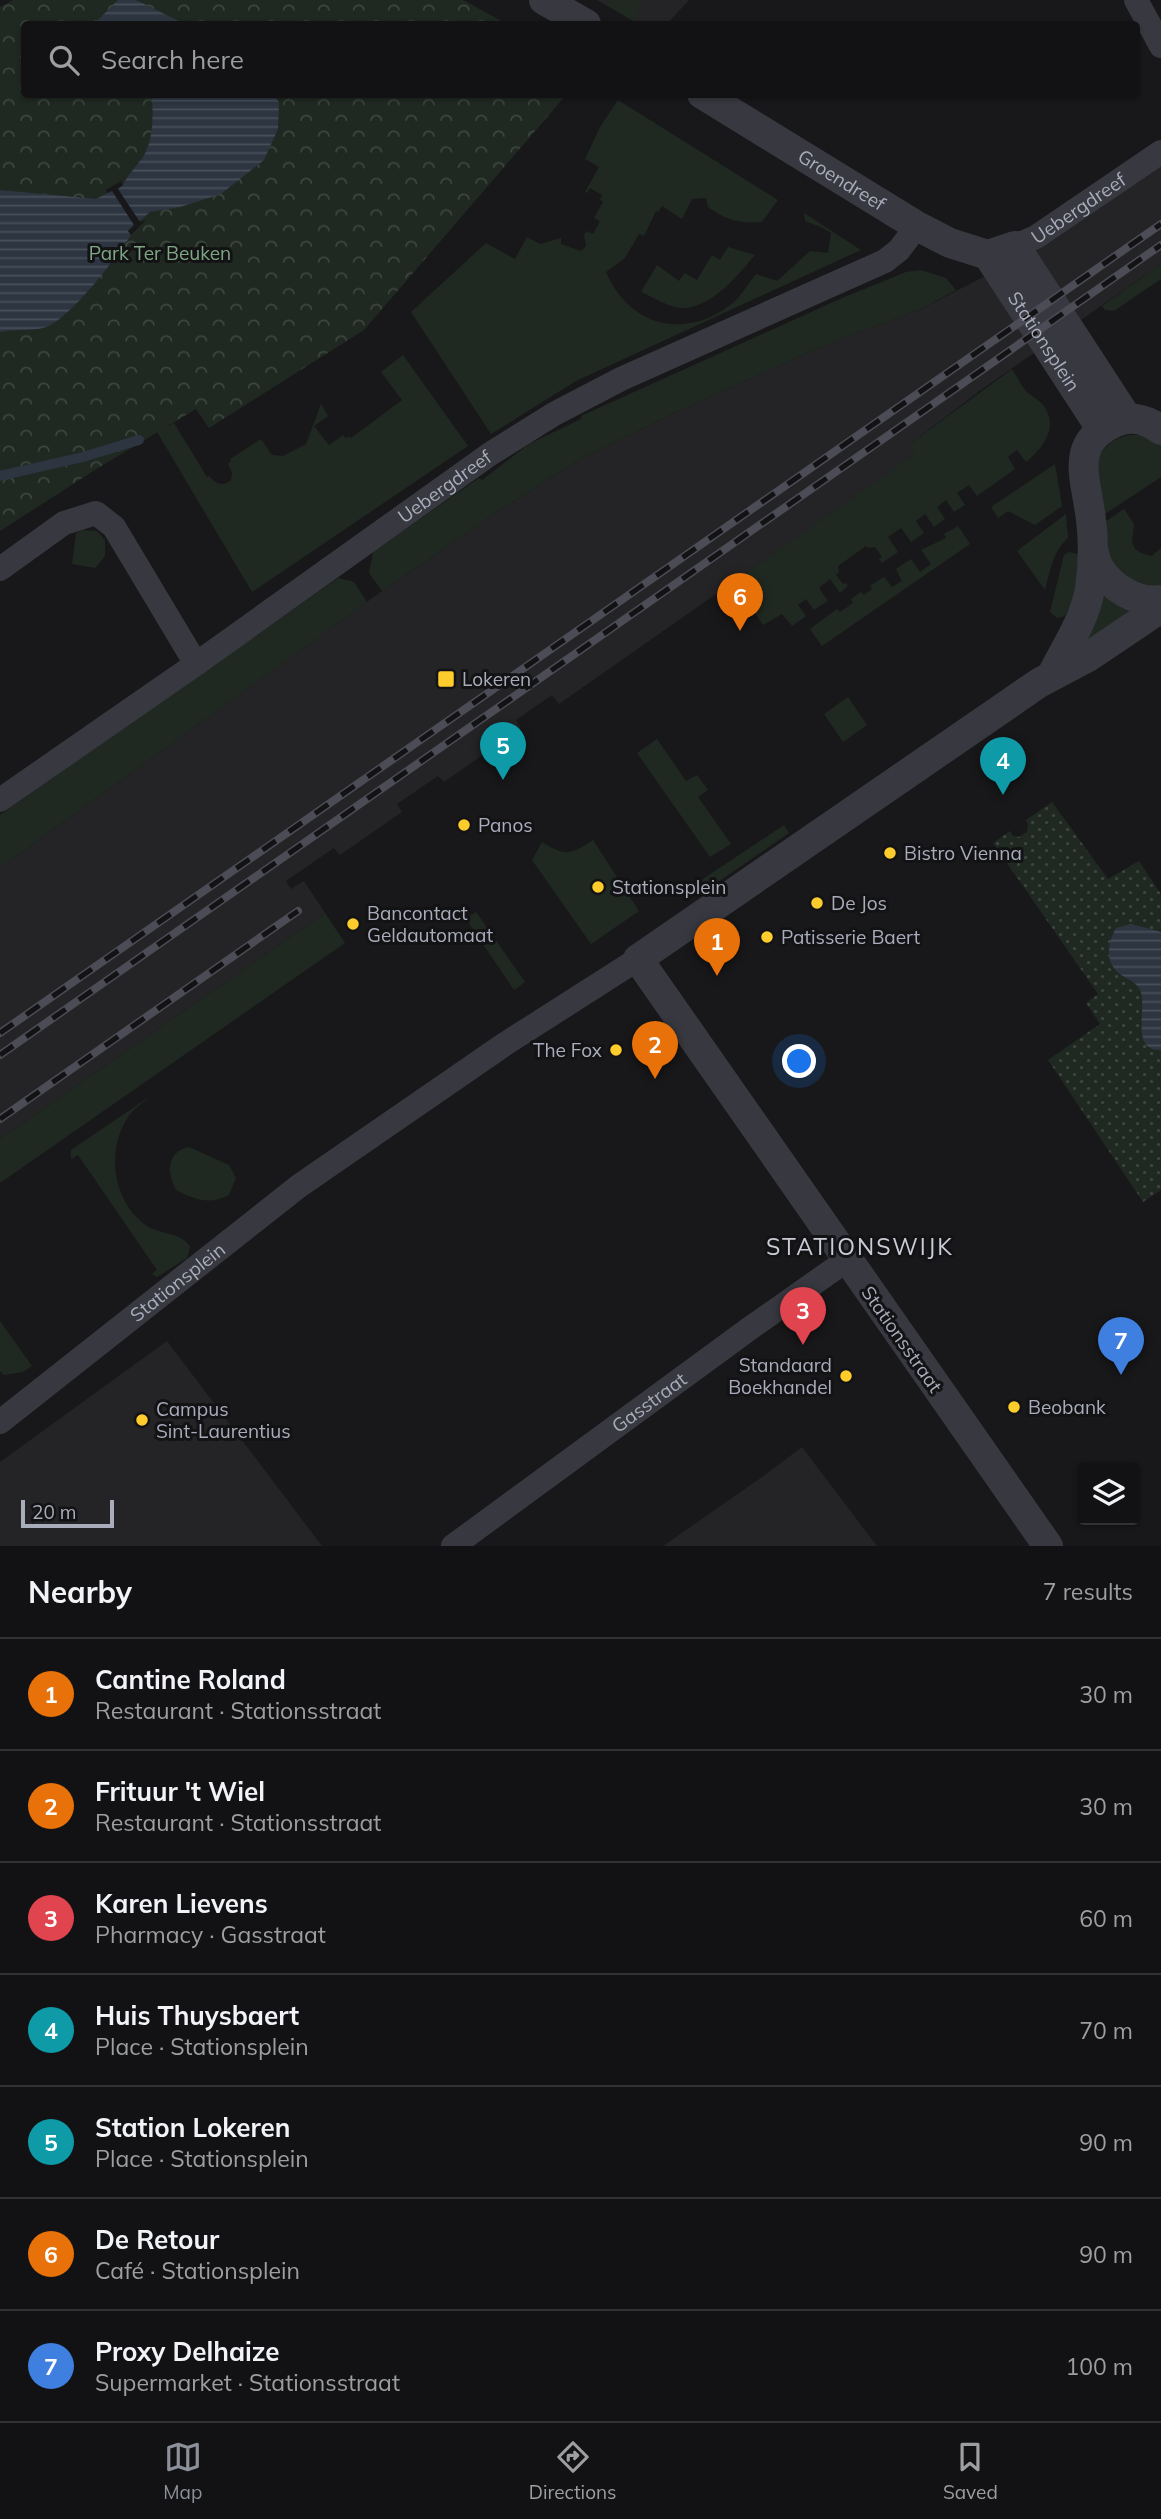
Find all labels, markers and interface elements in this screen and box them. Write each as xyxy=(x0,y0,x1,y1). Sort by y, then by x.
search box xyxy=(21,21,1140,98)
icon: search xyxy=(45,41,83,79)
text: Search here xyxy=(101,43,244,76)
street label: Groendreef xyxy=(794,144,890,216)
street label: Uebergdreef xyxy=(1026,167,1131,249)
park label: Park Ter Beuken xyxy=(89,241,231,265)
street label: Stationsplein xyxy=(1003,287,1086,396)
street label: Uebergdreef xyxy=(393,445,497,528)
pin: 6 xyxy=(717,573,763,631)
place label: Lokeren xyxy=(462,667,531,691)
marker: Lokeren xyxy=(436,669,456,689)
pin: 5 xyxy=(480,722,526,780)
pin: 4 xyxy=(980,737,1026,795)
place label: Panos xyxy=(478,813,533,837)
marker: Panos xyxy=(456,817,472,833)
place label: Bistro Vienna xyxy=(904,841,1022,865)
marker: Bistro Vienna xyxy=(882,845,898,861)
place label: Stationsplein xyxy=(612,875,726,899)
marker: Stationsplein xyxy=(590,879,606,895)
place label: De Jos xyxy=(831,891,887,915)
marker: De Jos xyxy=(809,895,825,911)
place label: Bancontact Geldautomaat xyxy=(367,901,493,947)
marker: Bancontact Geldautomaat xyxy=(345,916,361,932)
pin: 1 xyxy=(694,918,740,976)
place label: Patisserie Baert xyxy=(781,925,920,949)
marker: Patisserie Baert xyxy=(759,929,775,945)
pin: 2 xyxy=(632,1021,678,1079)
place label: The Fox xyxy=(533,1038,602,1062)
marker: The Fox xyxy=(608,1042,624,1058)
your location xyxy=(782,1044,816,1078)
district label: STATIONSWIJK xyxy=(766,1232,954,1261)
street label: Stationsplein xyxy=(125,1237,230,1327)
street label: Stationsstraat xyxy=(856,1281,948,1397)
pin: 3 xyxy=(780,1287,826,1345)
pin: 7 xyxy=(1098,1317,1144,1375)
place label: Standaard Boekhandel xyxy=(728,1353,832,1399)
street label: Gasstraat xyxy=(607,1367,691,1438)
marker: Standaard Boekhandel xyxy=(838,1368,854,1384)
place label: Beobank xyxy=(1028,1395,1106,1419)
place label: Campus Sint-Laurentius xyxy=(156,1397,291,1443)
marker: Beobank xyxy=(1006,1399,1022,1415)
marker: Campus Sint-Laurentius xyxy=(134,1412,150,1428)
map controls xyxy=(1077,1462,1140,1525)
button: layers xyxy=(1077,1462,1140,1525)
scale bar xyxy=(21,1497,114,1529)
text: 20 m xyxy=(32,1500,76,1524)
text: Nearby xyxy=(28,1573,132,1611)
text: 7 results xyxy=(1043,1577,1133,1606)
text: Cantine Roland xyxy=(95,1663,286,1696)
text: 1 xyxy=(44,1680,58,1709)
text: 30 m xyxy=(1079,1680,1133,1709)
text: Restaurant · Stationsstraat xyxy=(95,1696,381,1725)
text: Frituur 't Wiel xyxy=(95,1775,265,1808)
text: 2 xyxy=(44,1792,58,1821)
text: 30 m xyxy=(1079,1792,1133,1821)
text: Restaurant · Stationsstraat xyxy=(95,1808,381,1837)
text: Karen Lievens xyxy=(95,1887,268,1920)
text: 3 xyxy=(44,1904,58,1933)
text: 60 m xyxy=(1079,1904,1133,1933)
text: Pharmacy · Gasstraat xyxy=(95,1920,326,1949)
text: Huis Thuysbaert xyxy=(95,1999,299,2032)
text: 4 xyxy=(44,2016,58,2045)
text: 70 m xyxy=(1079,2016,1133,2045)
text: Place · Stationsplein xyxy=(95,2032,309,2061)
text: Station Lokeren xyxy=(95,2111,291,2144)
text: 5 xyxy=(44,2128,58,2157)
text: 90 m xyxy=(1079,2128,1133,2157)
text: Place · Stationsplein xyxy=(95,2144,309,2173)
text: De Retour xyxy=(95,2223,219,2256)
text: 6 xyxy=(44,2240,58,2269)
text: 90 m xyxy=(1079,2240,1133,2269)
text: Café · Stationsplein xyxy=(95,2256,300,2285)
text: Proxy Delhaize xyxy=(95,2335,279,2368)
text: 7 xyxy=(44,2352,58,2381)
text: 100 m xyxy=(1065,2352,1133,2381)
text: Supermarket · Stationsstraat xyxy=(95,2368,400,2397)
tab: Map xyxy=(163,2438,202,2504)
tab: Directions xyxy=(529,2438,617,2504)
tab: Saved xyxy=(943,2438,998,2504)

